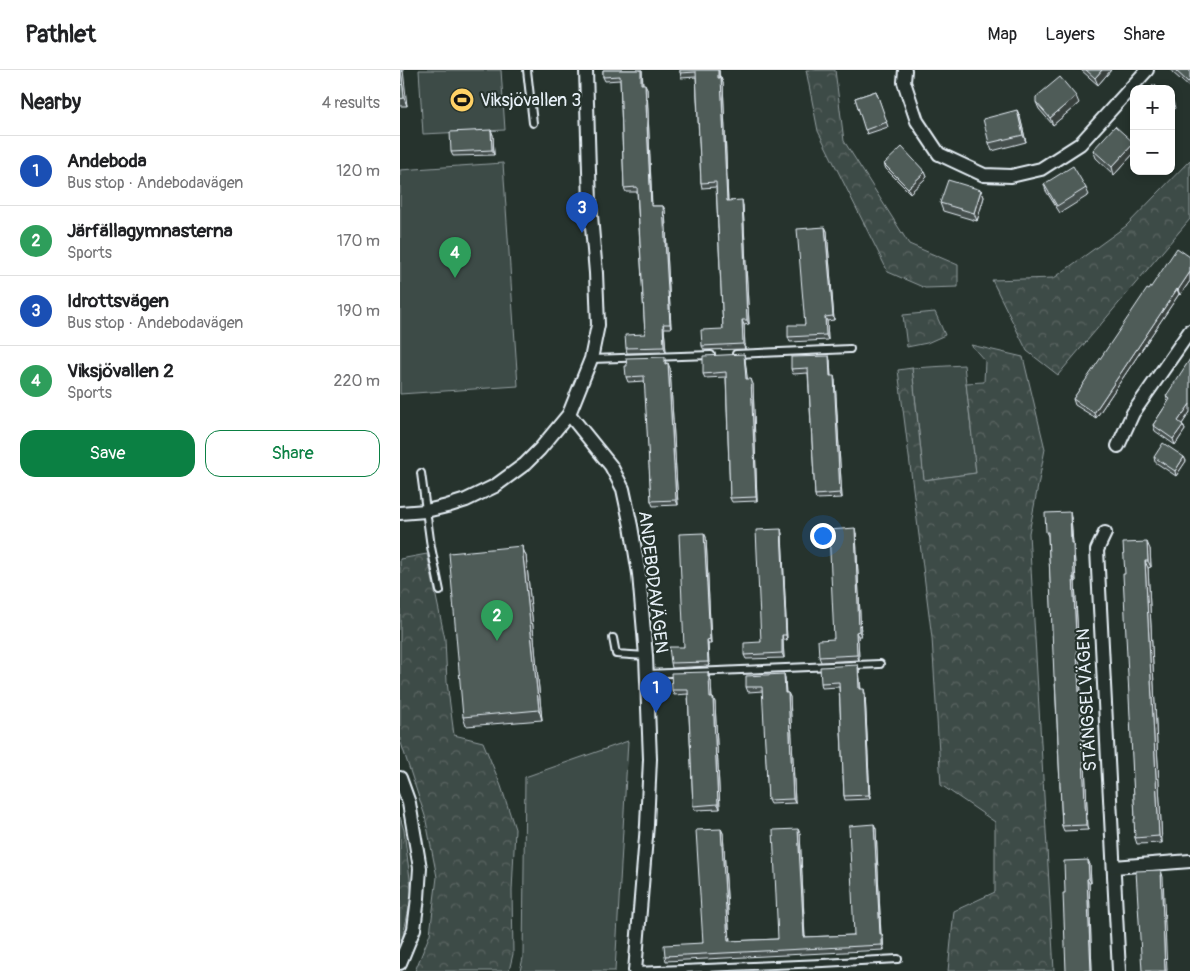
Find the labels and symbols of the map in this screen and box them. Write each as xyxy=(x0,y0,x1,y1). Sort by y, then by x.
sports icon: Viksjövallen 3 xyxy=(449,87,475,113)
place label: Viksjövallen 3 xyxy=(480,89,581,112)
pin: 3 xyxy=(566,192,598,233)
pin: 4 xyxy=(439,237,471,278)
street label: ANDEBODAVÄGEN xyxy=(633,509,673,655)
your location xyxy=(810,523,836,549)
pin: 2 xyxy=(481,600,513,641)
street label: STÄNGSELVÄGEN xyxy=(1072,628,1102,772)
pin: 1 xyxy=(640,672,672,713)

